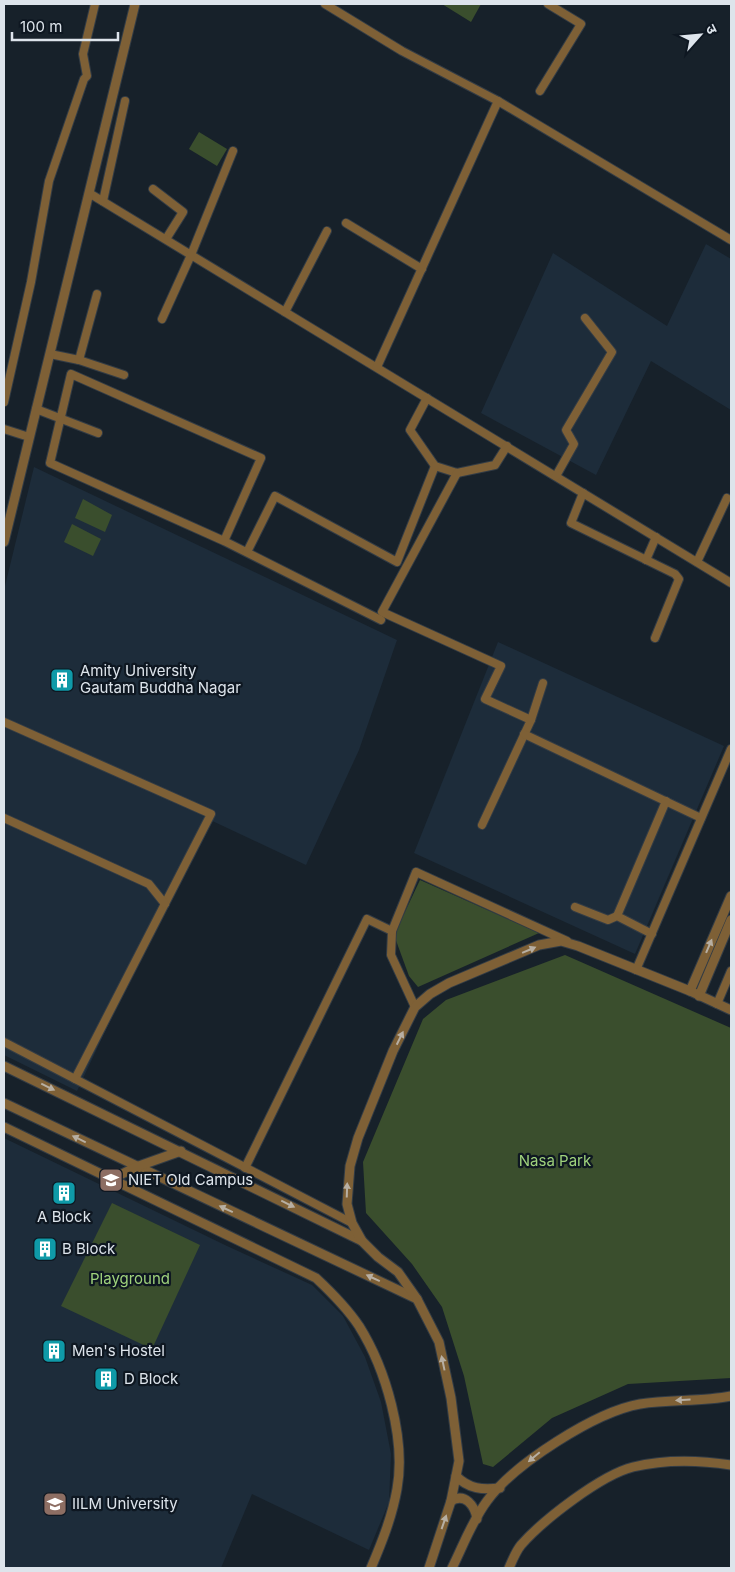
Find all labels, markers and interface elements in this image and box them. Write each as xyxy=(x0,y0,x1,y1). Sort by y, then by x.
scale bar xyxy=(12,10,119,42)
north arrow xyxy=(675,10,725,60)
text: 100 m xyxy=(20,17,62,36)
text: उ xyxy=(703,21,722,37)
place label: Amity University Gautam Buddha Nagar xyxy=(80,661,241,697)
building icon: Amity University Gautam Buddha Nagar xyxy=(49,667,75,693)
one-way arrow xyxy=(706,939,714,953)
one-way arrow xyxy=(522,945,536,953)
one-way arrow xyxy=(396,1031,404,1045)
one-way arrow xyxy=(41,1083,55,1091)
one-way arrow xyxy=(72,1135,86,1143)
park label: Nasa Park xyxy=(519,1151,592,1170)
school or university icon: NIET Old Campus xyxy=(98,1167,124,1193)
place label: NIET Old Campus xyxy=(128,1170,253,1189)
building icon: A Block xyxy=(51,1180,77,1206)
one-way arrow xyxy=(344,1182,352,1198)
one-way arrow xyxy=(281,1200,295,1208)
one-way arrow xyxy=(219,1205,233,1213)
place label: A Block xyxy=(37,1207,92,1226)
building icon: B Block xyxy=(32,1236,58,1262)
place label: B Block xyxy=(62,1239,116,1258)
park label: Playground xyxy=(90,1269,170,1288)
one-way arrow xyxy=(366,1274,380,1282)
building icon: Men's Hostel xyxy=(41,1338,67,1364)
place label: Men's Hostel xyxy=(72,1341,165,1360)
one-way arrow xyxy=(439,1355,447,1370)
building icon: D Block xyxy=(93,1366,119,1392)
place label: D Block xyxy=(124,1369,179,1388)
one-way arrow xyxy=(675,1397,691,1405)
one-way arrow xyxy=(527,1451,540,1462)
school or university icon: IILM University xyxy=(42,1491,68,1517)
place label: IILM University xyxy=(72,1494,178,1513)
one-way arrow xyxy=(440,1514,448,1529)

